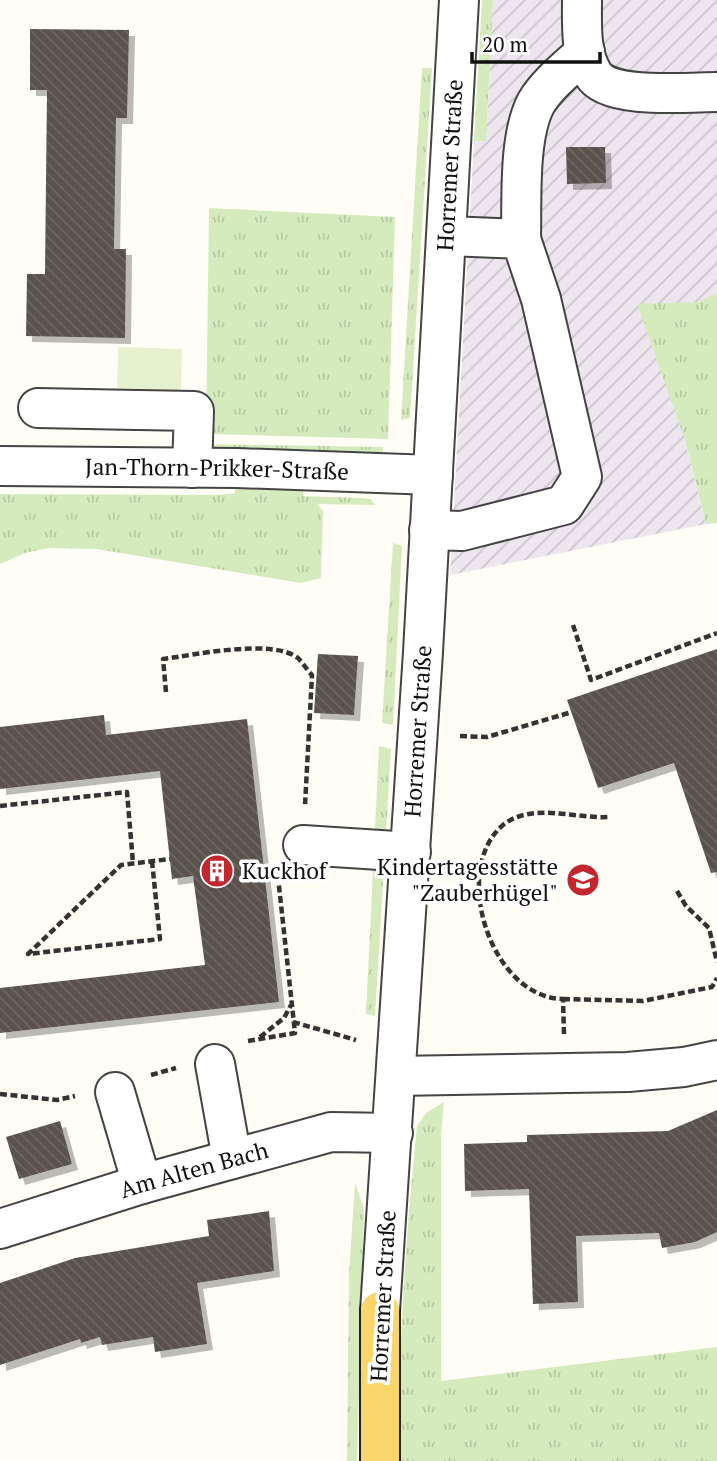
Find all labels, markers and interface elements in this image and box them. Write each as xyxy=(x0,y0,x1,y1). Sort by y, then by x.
scale bar xyxy=(472,21,600,65)
text: 20 m xyxy=(482,30,528,58)
street label: Horremer Straße xyxy=(429,78,470,252)
street label: Jan-Thorn-Prikker-Straße xyxy=(85,451,350,487)
street label: Horremer Straße xyxy=(396,644,438,818)
place label: Kindertagesstätte "Zauberhügel" xyxy=(377,851,558,908)
building icon: Kuckhof xyxy=(198,852,236,890)
place label: Kuckhof xyxy=(242,855,329,886)
school or university icon: Kindertagesstätte "Zauberhügel" xyxy=(564,861,602,899)
street label: Am Alten Bach xyxy=(116,1134,272,1205)
street label: Horremer Straße xyxy=(363,1209,402,1383)

